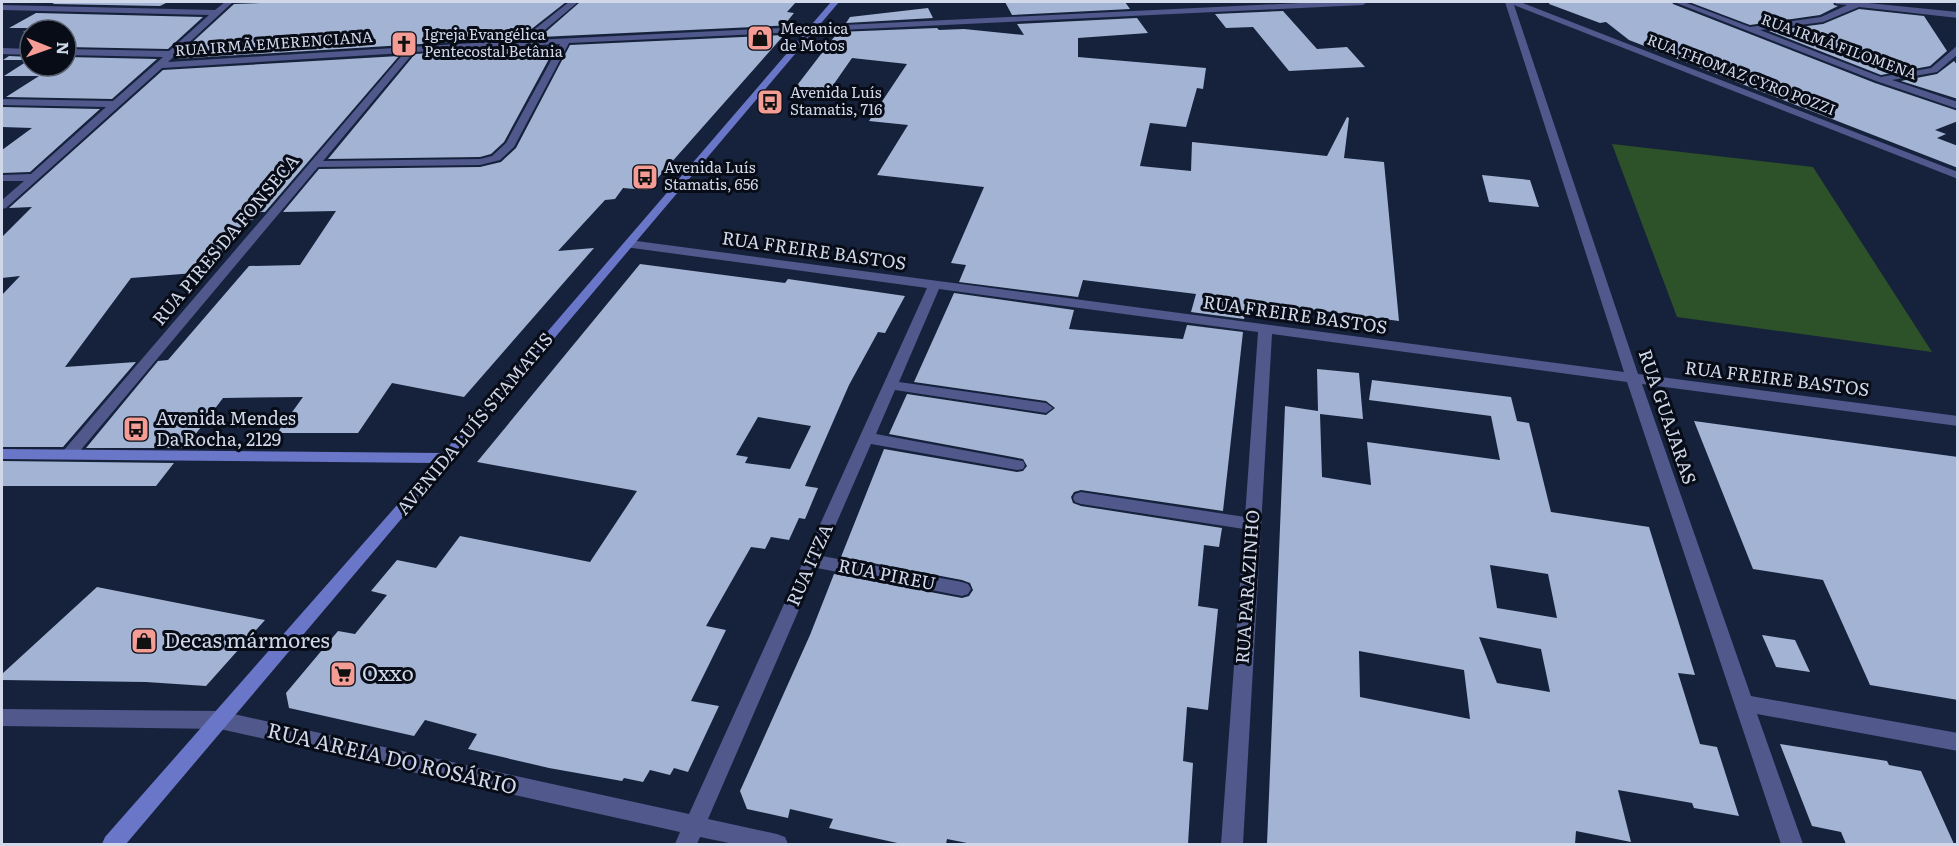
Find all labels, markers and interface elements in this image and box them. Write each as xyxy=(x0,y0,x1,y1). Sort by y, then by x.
street label: RUA IRMÃ FILOMENA xyxy=(1758,7,1921,84)
place label: Mecanica de Motos xyxy=(780,16,849,56)
north arrow xyxy=(18,18,78,78)
place label: Igreja Evangélica Pentecostal Betânia xyxy=(424,22,564,62)
shop icon: Mecanica de Motos xyxy=(745,23,775,53)
street label: RUA IRMÃ EMERENCIANA xyxy=(174,24,374,61)
street label: RUA THOMAZ CYRO POZZI xyxy=(1644,27,1839,120)
church icon: Igreja Evangélica Pentecostal Betânia xyxy=(389,29,419,59)
text: N xyxy=(52,41,76,55)
place label: Avenida Luís Stamatis, 716 xyxy=(790,80,882,120)
bus stop icon: Avenida Luís Stamatis, 716 xyxy=(755,87,785,117)
street label: RUA PIRES DA FONSECA xyxy=(145,148,305,330)
place label: Avenida Luís Stamatis, 656 xyxy=(664,155,758,195)
bus stop icon: Avenida Luís Stamatis, 656 xyxy=(630,162,660,192)
street label: RUA FREIRE BASTOS xyxy=(720,223,908,276)
street label: RUA FREIRE BASTOS xyxy=(1201,287,1389,340)
street label: AVENIDA LUÍS STAMATIS xyxy=(389,326,558,520)
street label: RUA GUAJARAS xyxy=(1633,345,1704,488)
street label: RUA FREIRE BASTOS xyxy=(1683,353,1871,402)
place label: Avenida Mendes Da Rocha, 2129 xyxy=(156,404,296,452)
bus stop icon: Avenida Mendes Da Rocha, 2129 xyxy=(121,414,151,444)
street label: RUA PARAZINHO xyxy=(1228,509,1265,665)
street label: RUA ITZA xyxy=(778,519,839,610)
street label: RUA PIREU xyxy=(836,551,938,596)
place label: Decas mármores xyxy=(164,623,330,654)
shop icon: Decas mármores xyxy=(129,626,159,656)
place label: Oxxo xyxy=(362,656,414,687)
supermarket icon: Oxxo xyxy=(328,659,358,689)
street label: RUA AREIA DO ROSÁRIO xyxy=(265,713,520,800)

